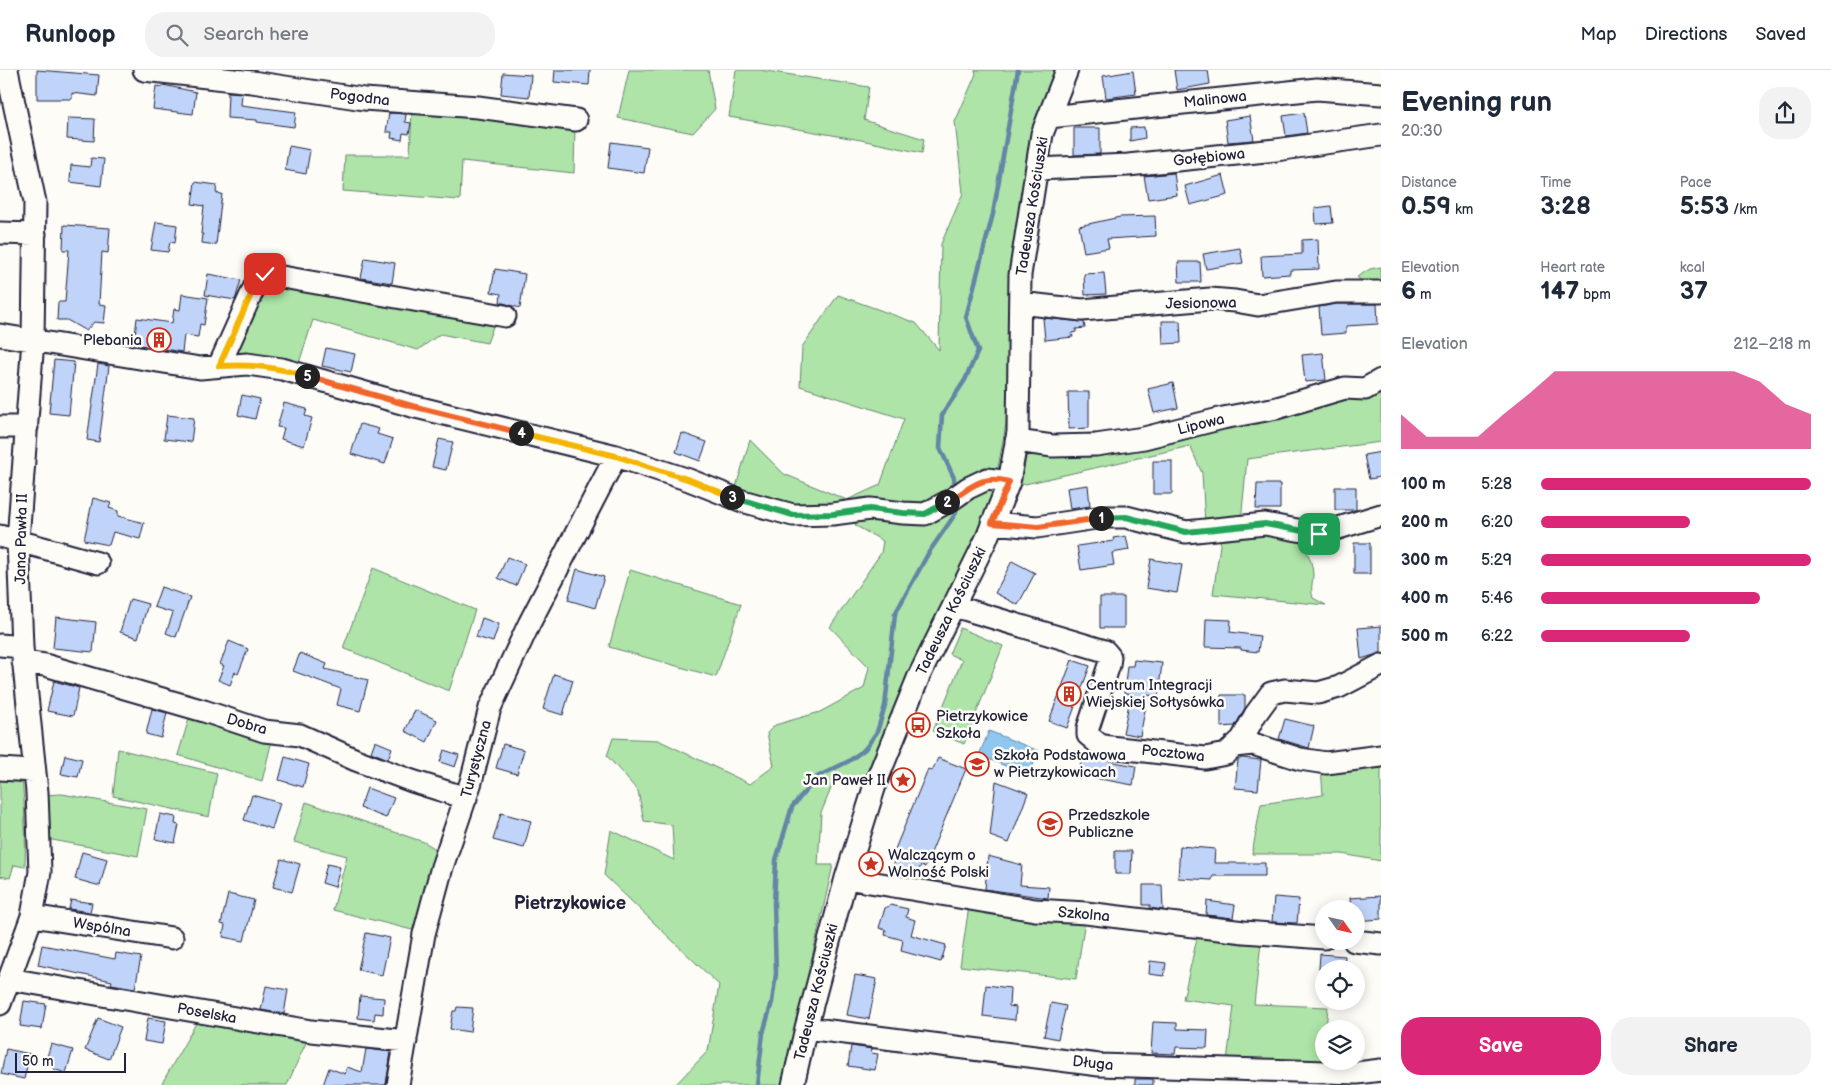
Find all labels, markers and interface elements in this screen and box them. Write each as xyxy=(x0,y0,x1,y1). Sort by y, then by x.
search box xyxy=(145,12,495,57)
text: Runloop xyxy=(25,20,115,49)
icon: search xyxy=(163,21,191,49)
text: Search here xyxy=(203,23,309,46)
text: Map xyxy=(1581,24,1617,45)
text: Directions xyxy=(1645,24,1727,45)
text: Saved xyxy=(1755,24,1806,45)
street label: Pogodna xyxy=(329,84,391,111)
text: Evening run xyxy=(1401,86,1552,119)
street label: Malinowa xyxy=(1182,87,1248,112)
button: share xyxy=(1759,87,1811,139)
text: 20:30 xyxy=(1401,122,1442,141)
street label: Tadeusza Kościuszki xyxy=(1012,135,1053,277)
street label: Gołębiowa xyxy=(1172,144,1246,171)
text: Distance xyxy=(1401,174,1457,191)
text: Time xyxy=(1540,174,1571,191)
text: Pace xyxy=(1680,174,1712,191)
text: 0.59 xyxy=(1401,191,1451,222)
text: 3:28 xyxy=(1540,191,1591,222)
text: 5:53 xyxy=(1680,191,1729,222)
text: km xyxy=(1451,201,1473,218)
text: /km xyxy=(1729,201,1758,218)
pin xyxy=(244,253,286,295)
text: Elevation xyxy=(1401,259,1459,276)
text: Heart rate xyxy=(1540,259,1605,276)
text: kcal xyxy=(1680,259,1705,276)
icon: check xyxy=(251,260,279,288)
text: 6 xyxy=(1401,276,1416,307)
text: 147 xyxy=(1540,276,1579,307)
text: 37 xyxy=(1680,276,1708,307)
text: m xyxy=(1416,286,1432,303)
text: bpm xyxy=(1579,286,1611,303)
street label: Jesionowa xyxy=(1165,293,1237,314)
building icon: Plebania xyxy=(146,327,172,353)
place label: Plebania xyxy=(83,331,142,350)
text: Elevation xyxy=(1401,335,1468,354)
text: 212–218 m xyxy=(1733,335,1811,354)
pin: 5 xyxy=(294,364,320,388)
text: 5 xyxy=(303,368,312,385)
street label: Lipowa xyxy=(1176,409,1227,439)
pin: 4 xyxy=(508,420,534,446)
text: 4 xyxy=(517,425,526,442)
text: 100 m xyxy=(1401,475,1446,494)
text: 5:28 xyxy=(1481,475,1512,494)
pin: 3 xyxy=(720,484,744,510)
text: 3 xyxy=(728,489,737,506)
pin: 2 xyxy=(934,490,960,514)
street label: Jana Pawła II xyxy=(11,493,32,585)
text: 2 xyxy=(943,494,952,511)
pin: 1 xyxy=(1088,506,1114,530)
text: 1 xyxy=(1099,510,1104,527)
pin xyxy=(1298,513,1340,555)
text: 200 m xyxy=(1401,513,1448,532)
text: 6:20 xyxy=(1481,513,1513,532)
icon: arrive xyxy=(1305,520,1333,548)
street label: Tadeusza Kościuszki xyxy=(912,544,991,678)
text: 300 m xyxy=(1401,551,1448,570)
text: 5:29 xyxy=(1481,551,1512,570)
text: 400 m xyxy=(1401,589,1448,608)
text: 5:46 xyxy=(1481,589,1513,608)
text: 500 m xyxy=(1401,627,1448,646)
text: 6:22 xyxy=(1481,627,1513,646)
place label: Centrum Integracji Wiejskiej Sołtysówka xyxy=(1086,676,1224,712)
building icon: Centrum Integracji Wiejskiej Sołtysówka xyxy=(1056,681,1082,707)
place label: Pietrzykowice Szkoła xyxy=(936,707,1028,743)
street label: Dobra xyxy=(224,710,269,739)
bus stop icon: Pietrzykowice Szkoła xyxy=(905,712,931,738)
street label: Turystyczna xyxy=(457,718,496,800)
street label: Pocztowa xyxy=(1140,741,1206,766)
place label: Szkoła Podstawowa w Pietrzykowicach xyxy=(994,746,1126,782)
school or university icon: Szkoła Podstawowa w Pietrzykowicach xyxy=(964,751,990,777)
place icon: Jan Paweł II xyxy=(890,767,916,793)
place label: Jan Paweł II xyxy=(803,771,886,790)
place label: Przedszkole Publiczne xyxy=(1068,806,1150,842)
school or university icon: Przedszkole Publiczne xyxy=(1037,811,1063,837)
place label: Walczącym o Wolność Polski xyxy=(888,846,989,882)
place icon: Walczącym o Wolność Polski xyxy=(858,851,884,877)
district label: Pietrzykowice xyxy=(514,893,626,914)
north arrow xyxy=(1315,900,1365,950)
map controls xyxy=(1315,900,1365,1070)
street label: Szkolna xyxy=(1057,903,1111,926)
street label: Wspólna xyxy=(71,914,132,941)
street label: Tadeusza Kościuszki xyxy=(790,922,843,1063)
button: locate xyxy=(1315,960,1365,1010)
street label: Poselska xyxy=(176,999,238,1028)
button: Save xyxy=(1401,1017,1601,1075)
button: Share xyxy=(1611,1017,1811,1075)
button: layers xyxy=(1315,1020,1365,1070)
scale bar xyxy=(15,1050,126,1073)
street label: Długa xyxy=(1072,1052,1114,1075)
text: 50 m xyxy=(22,1053,54,1070)

